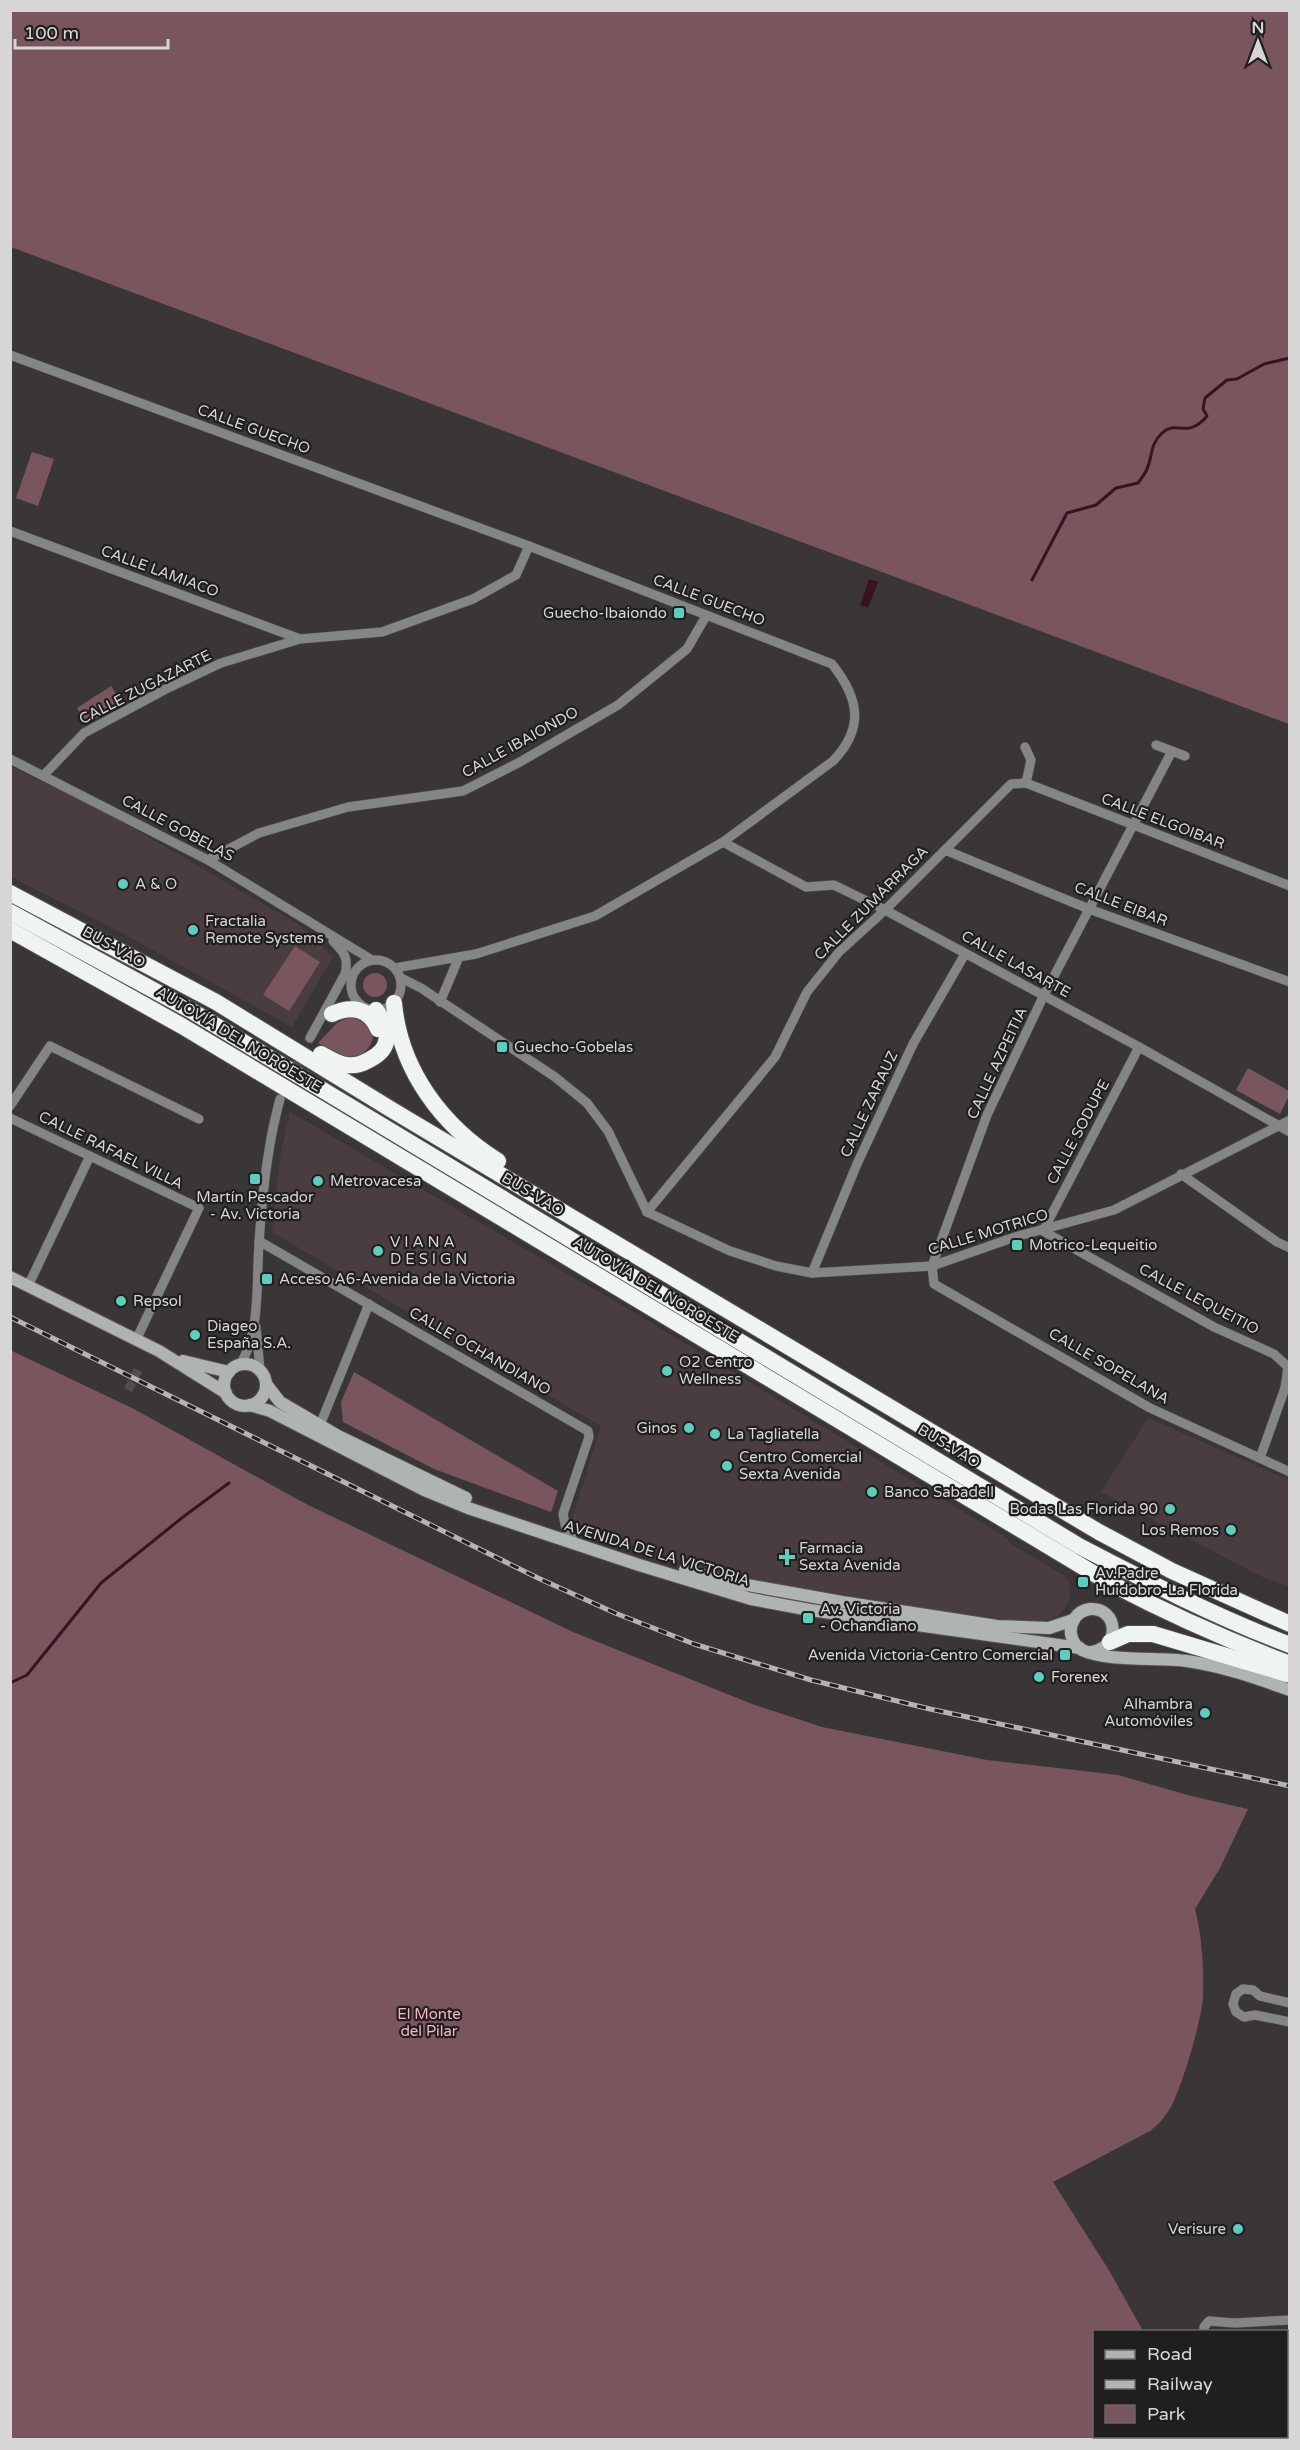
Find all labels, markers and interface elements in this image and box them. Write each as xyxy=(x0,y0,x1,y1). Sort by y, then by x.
scale bar xyxy=(15,12,168,50)
north arrow xyxy=(1228,12,1288,72)
text: N xyxy=(1252,18,1264,38)
text: 100 m xyxy=(24,22,79,44)
street label: CALLE GUECHO xyxy=(195,400,313,458)
street label: CALLE LAMIACO xyxy=(99,541,221,601)
street label: CALLE GUECHO xyxy=(650,570,768,630)
place label: Guecho-Ibaiondo xyxy=(543,604,667,622)
marker: Guecho-Ibaiondo xyxy=(672,606,686,620)
street label: CALLE ZUGAZARTE xyxy=(76,646,214,728)
street label: CALLE IBAIONDO xyxy=(459,703,581,781)
street label: CALLE ELGOIBAR xyxy=(1099,789,1227,853)
street label: CALLE GOBELAS xyxy=(119,791,237,865)
street label: CALLE ZUMÁRRAGA xyxy=(810,842,932,964)
place label: A & O xyxy=(135,875,177,893)
marker: A & O xyxy=(116,877,130,891)
street label: CALLE EIBAR xyxy=(1072,878,1170,930)
place label: Fractalia Remote Systems xyxy=(205,912,324,947)
street label: BUS-VAO xyxy=(79,922,149,972)
marker: Fractalia Remote Systems xyxy=(186,923,200,937)
street label: CALLE LASARTE xyxy=(958,927,1074,1001)
street label: AUTOVÍA DEL NOROESTE xyxy=(153,982,325,1096)
street label: CALLE AZPEITIA xyxy=(963,1004,1031,1122)
place label: Guecho-Gobelas xyxy=(514,1038,633,1056)
marker: Guecho-Gobelas xyxy=(495,1040,509,1054)
street label: CALLE ZARAUZ xyxy=(836,1048,902,1160)
street label: CALLE SODUPE xyxy=(1043,1077,1113,1187)
street label: CALLE RAFAEL VILLA xyxy=(36,1107,186,1193)
street label: BUS-VAO xyxy=(499,1168,567,1220)
marker: Martín Pescador - Av. Victoria xyxy=(248,1172,262,1186)
place label: Metrovacesa xyxy=(330,1172,421,1190)
marker: Metrovacesa xyxy=(311,1174,325,1188)
place label: Martín Pescador - Av. Victoria xyxy=(196,1188,314,1223)
street label: CALLE MOTRICO xyxy=(926,1205,1050,1259)
street label: AUTOVÍA DEL NOROESTE xyxy=(570,1232,742,1346)
place label: V I A N A D E S I G N xyxy=(390,1233,467,1268)
place label: Motrico-Lequeitio xyxy=(1029,1236,1157,1254)
marker: Motrico-Lequeitio xyxy=(1010,1238,1024,1252)
marker: V I A N A D E S I G N xyxy=(371,1244,385,1258)
street label: CALLE LEQUEITIO xyxy=(1136,1260,1262,1338)
place label: Acceso A6-Avenida de la Victoria xyxy=(279,1270,515,1288)
marker: Acceso A6-Avenida de la Victoria xyxy=(260,1272,274,1286)
place label: Repsol xyxy=(133,1292,182,1310)
marker: Repsol xyxy=(114,1294,128,1308)
street label: CALLE OCHANDIANO xyxy=(406,1303,554,1399)
place label: Diageo España S.A. xyxy=(207,1317,291,1352)
street label: CALLE SOPELANA xyxy=(1046,1324,1172,1408)
marker: Diageo España S.A. xyxy=(188,1328,202,1342)
place label: O2 Centro Wellness xyxy=(679,1353,753,1388)
marker: O2 Centro Wellness xyxy=(660,1364,674,1378)
place label: Ginos xyxy=(636,1419,677,1437)
street label: BUS-VAO xyxy=(915,1420,983,1472)
marker: Ginos xyxy=(682,1421,696,1435)
place label: La Tagliatella xyxy=(727,1425,820,1443)
marker: La Tagliatella xyxy=(708,1427,722,1441)
place label: Centro Comercial Sexta Avenida xyxy=(739,1448,862,1483)
marker: Centro Comercial Sexta Avenida xyxy=(720,1459,734,1473)
place label: Banco Sabadell xyxy=(884,1483,994,1501)
marker: Banco Sabadell xyxy=(865,1485,879,1499)
place label: Bodas Las Florida 90 xyxy=(1009,1500,1158,1518)
marker: Bodas Las Florida 90 xyxy=(1163,1502,1177,1516)
street label: AVENIDA DE LA VICTORIA xyxy=(562,1516,752,1590)
place label: Los Remos xyxy=(1141,1521,1219,1539)
marker: Los Remos xyxy=(1224,1523,1238,1537)
place label: Farmacia Sexta Avenida xyxy=(799,1539,901,1574)
marker: Farmacia Sexta Avenida xyxy=(780,1550,794,1564)
place label: Av.Padre Huidobro-La Florida xyxy=(1095,1564,1238,1599)
marker: Av.Padre Huidobro-La Florida xyxy=(1076,1575,1090,1589)
place label: Av. Victoria - Ochandiano xyxy=(820,1600,917,1635)
marker: Av. Victoria - Ochandiano xyxy=(801,1611,815,1625)
place label: Avenida Victoria-Centro Comercial xyxy=(808,1646,1053,1664)
marker: Avenida Victoria-Centro Comercial xyxy=(1058,1648,1072,1662)
place label: Forenex xyxy=(1051,1668,1108,1686)
marker: Forenex xyxy=(1032,1670,1046,1684)
place label: Alhambra Automóviles xyxy=(1104,1695,1193,1730)
marker: Alhambra Automóviles xyxy=(1198,1706,1212,1720)
park label: El Monte del Pilar xyxy=(397,2005,461,2040)
place label: Verisure xyxy=(1168,2220,1226,2238)
marker: Verisure xyxy=(1231,2222,1245,2236)
legend xyxy=(1093,2330,1288,2438)
text: Road xyxy=(1147,2343,1192,2365)
text: Railway xyxy=(1147,2373,1213,2395)
text: Park xyxy=(1147,2403,1186,2425)

